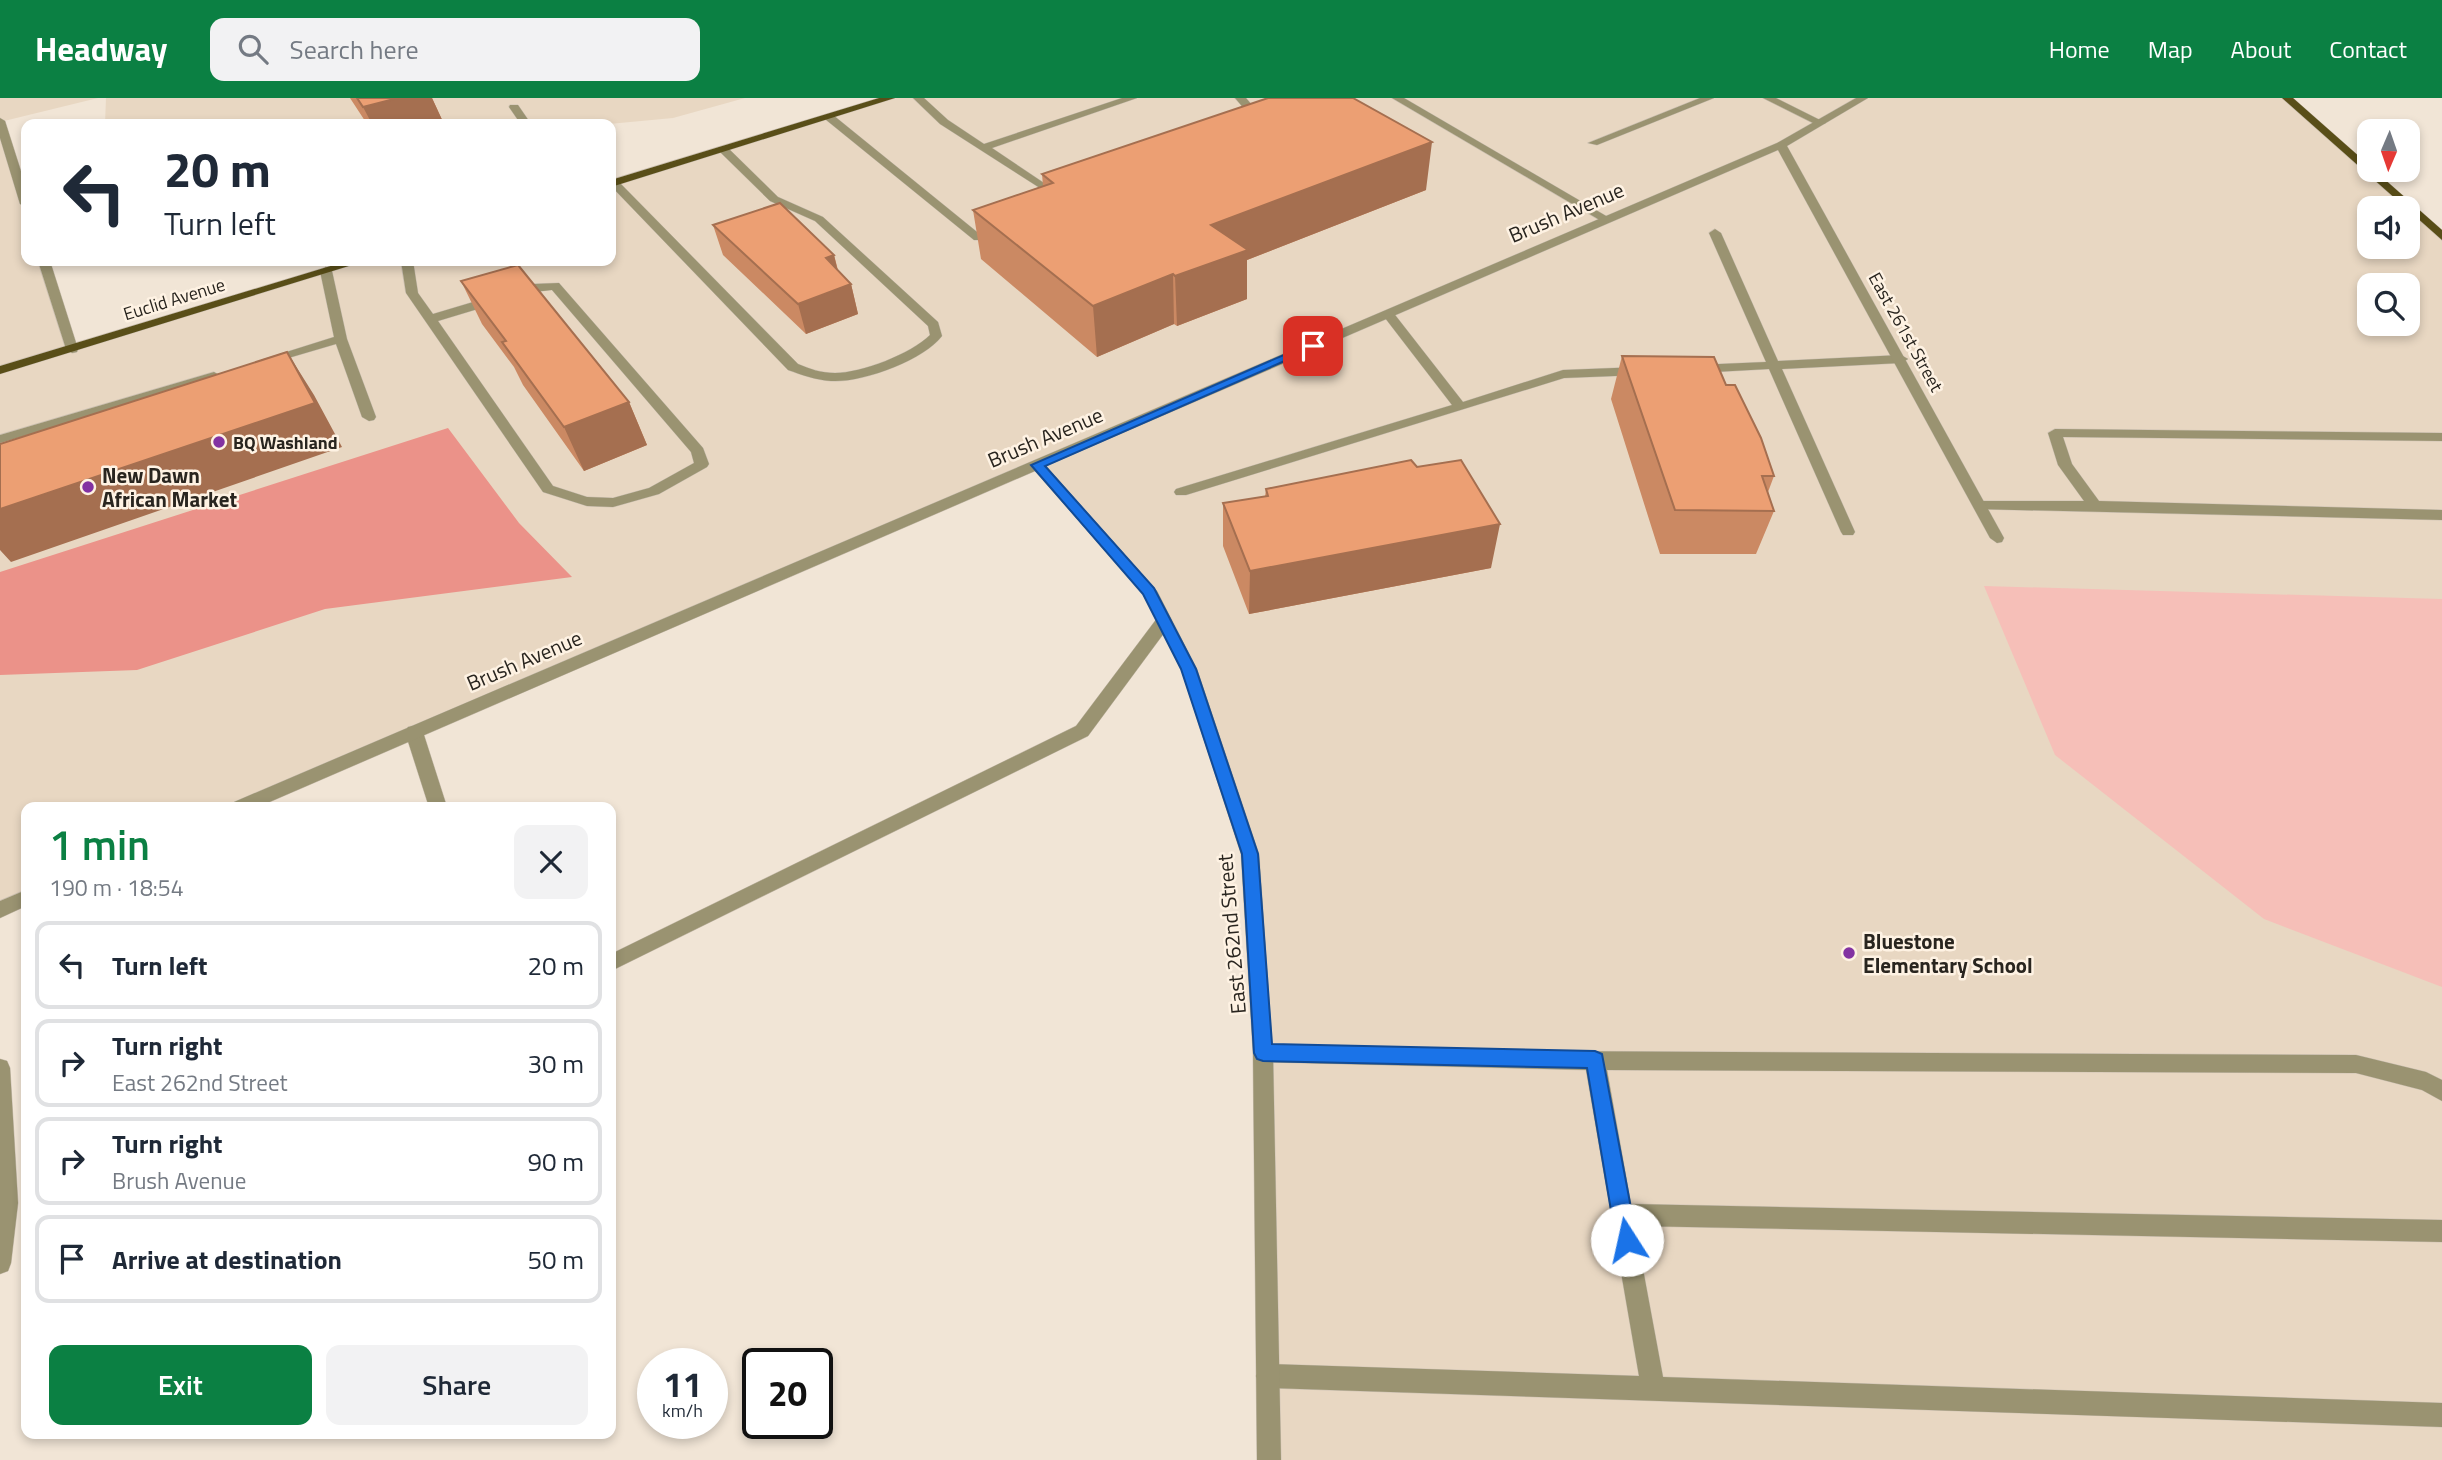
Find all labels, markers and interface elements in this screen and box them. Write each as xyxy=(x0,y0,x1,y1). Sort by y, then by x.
search box xyxy=(210,18,700,81)
text: Headway xyxy=(35,24,168,74)
icon: search xyxy=(234,30,272,68)
text: Search here xyxy=(290,30,419,69)
text: Home xyxy=(2049,31,2110,67)
text: Map xyxy=(2148,31,2193,67)
text: About xyxy=(2231,31,2291,67)
text: Contact xyxy=(2329,31,2407,67)
north arrow xyxy=(2357,119,2420,182)
map controls xyxy=(2357,119,2420,336)
text: 20 m xyxy=(164,131,271,206)
icon: left xyxy=(49,147,140,238)
street label: Brush Avenue xyxy=(1503,173,1629,251)
button: sound xyxy=(2357,196,2420,259)
text: Turn left xyxy=(164,199,276,247)
street label: East 261st Street xyxy=(1862,267,1950,397)
street label: Euclid Avenue xyxy=(120,271,228,327)
button: search xyxy=(2357,273,2420,336)
pin xyxy=(1283,316,1343,376)
icon: arrive xyxy=(1294,327,1332,365)
street label: Brush Avenue xyxy=(982,398,1108,476)
place label: BQ Washland xyxy=(233,429,338,456)
marker: BQ Washland xyxy=(211,434,227,450)
place label: New Dawn African Market xyxy=(102,459,237,515)
marker: New Dawn African Market xyxy=(80,479,96,495)
street label: Brush Avenue xyxy=(461,621,587,699)
text: 1 min xyxy=(49,812,150,876)
button: close xyxy=(514,825,588,899)
street label: East 262nd Street xyxy=(1208,852,1254,1015)
text: 190 m · 18:54 xyxy=(49,870,184,905)
place label: Bluestone Elementary School xyxy=(1863,925,2033,981)
marker: Bluestone Elementary School xyxy=(1841,945,1857,961)
icon: left xyxy=(53,946,91,984)
text: Turn left xyxy=(112,946,207,985)
text: 20 m xyxy=(527,946,584,985)
text: Turn right xyxy=(112,1026,223,1065)
icon: right xyxy=(53,1044,91,1082)
text: 30 m xyxy=(527,1044,584,1083)
text: East 262nd Street xyxy=(112,1065,288,1100)
text: Turn right xyxy=(112,1124,223,1163)
icon: right xyxy=(53,1142,91,1180)
text: 90 m xyxy=(527,1142,584,1181)
text: Brush Avenue xyxy=(112,1163,246,1198)
position arrow xyxy=(1590,1203,1664,1277)
icon: arrive xyxy=(53,1240,91,1278)
text: Arrive at destination xyxy=(112,1240,342,1279)
text: 50 m xyxy=(527,1240,584,1279)
button: Exit xyxy=(49,1345,312,1425)
button: Share xyxy=(326,1345,588,1425)
speed limit sign: 20 xyxy=(742,1348,833,1439)
text: 11 xyxy=(663,1357,702,1411)
text: km/h xyxy=(662,1397,703,1424)

